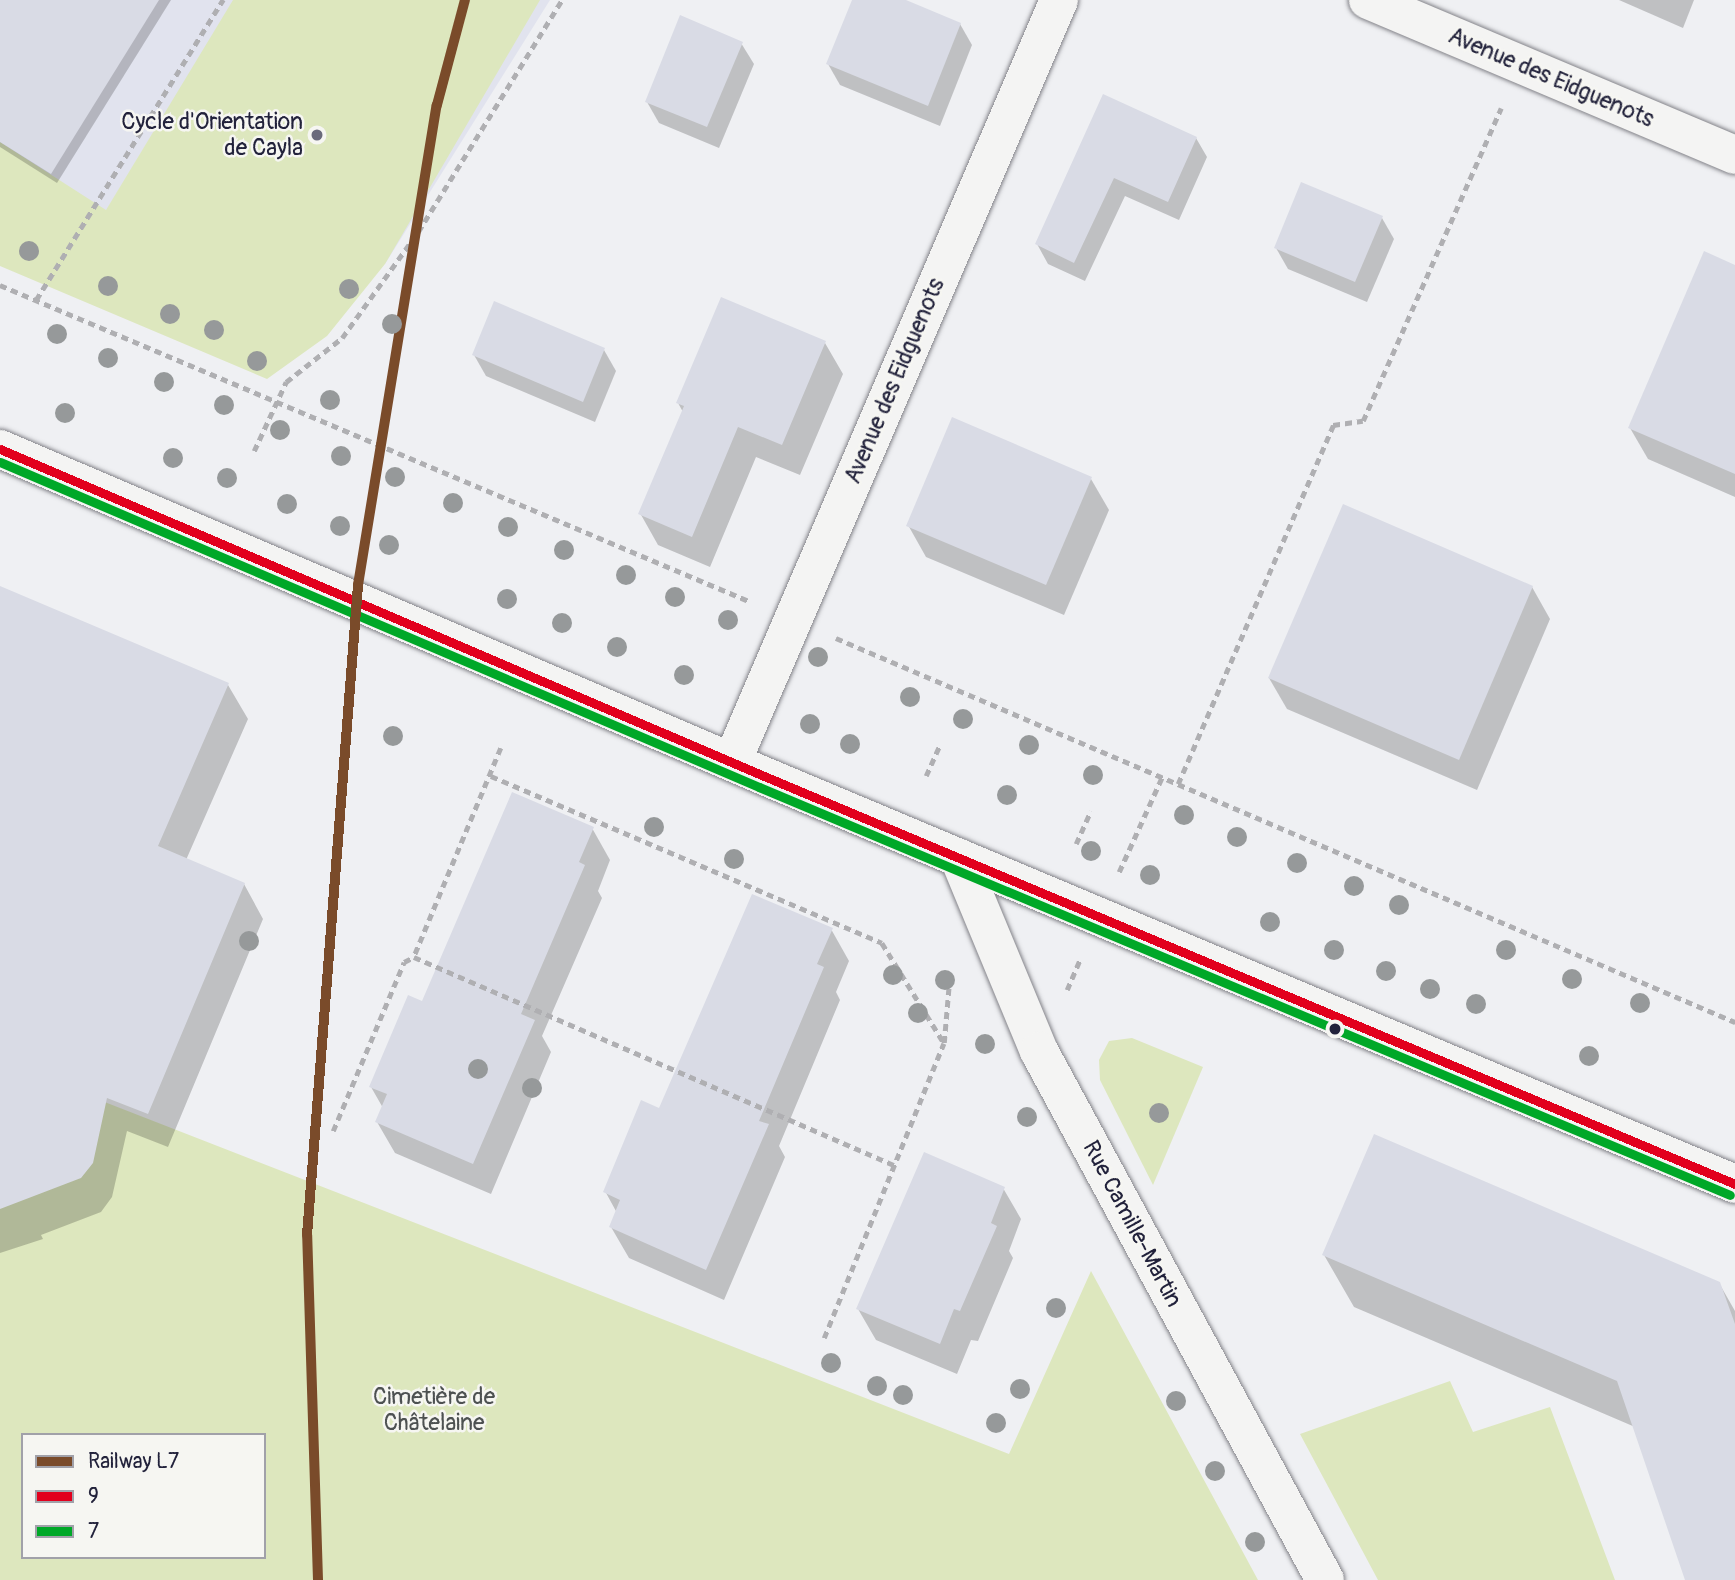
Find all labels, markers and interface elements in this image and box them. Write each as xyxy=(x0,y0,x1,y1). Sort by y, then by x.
street label: Avenue des Eidguenots xyxy=(1444,22,1658,134)
place label: Cycle d'Orientation de Cayla xyxy=(121,108,303,162)
marker: Cycle d'Orientation de Cayla xyxy=(309,127,325,143)
street label: Avenue des Eidguenots xyxy=(839,274,951,488)
unlabelled marker xyxy=(1328,1022,1342,1036)
street label: Rue Camille-Martin xyxy=(1077,1136,1187,1312)
park label: Cimetière de Châtelaine xyxy=(373,1383,495,1437)
legend xyxy=(21,1433,266,1559)
text: Railway L7 xyxy=(88,1448,179,1475)
text: 9 xyxy=(88,1483,99,1510)
text: 7 xyxy=(88,1518,99,1545)

